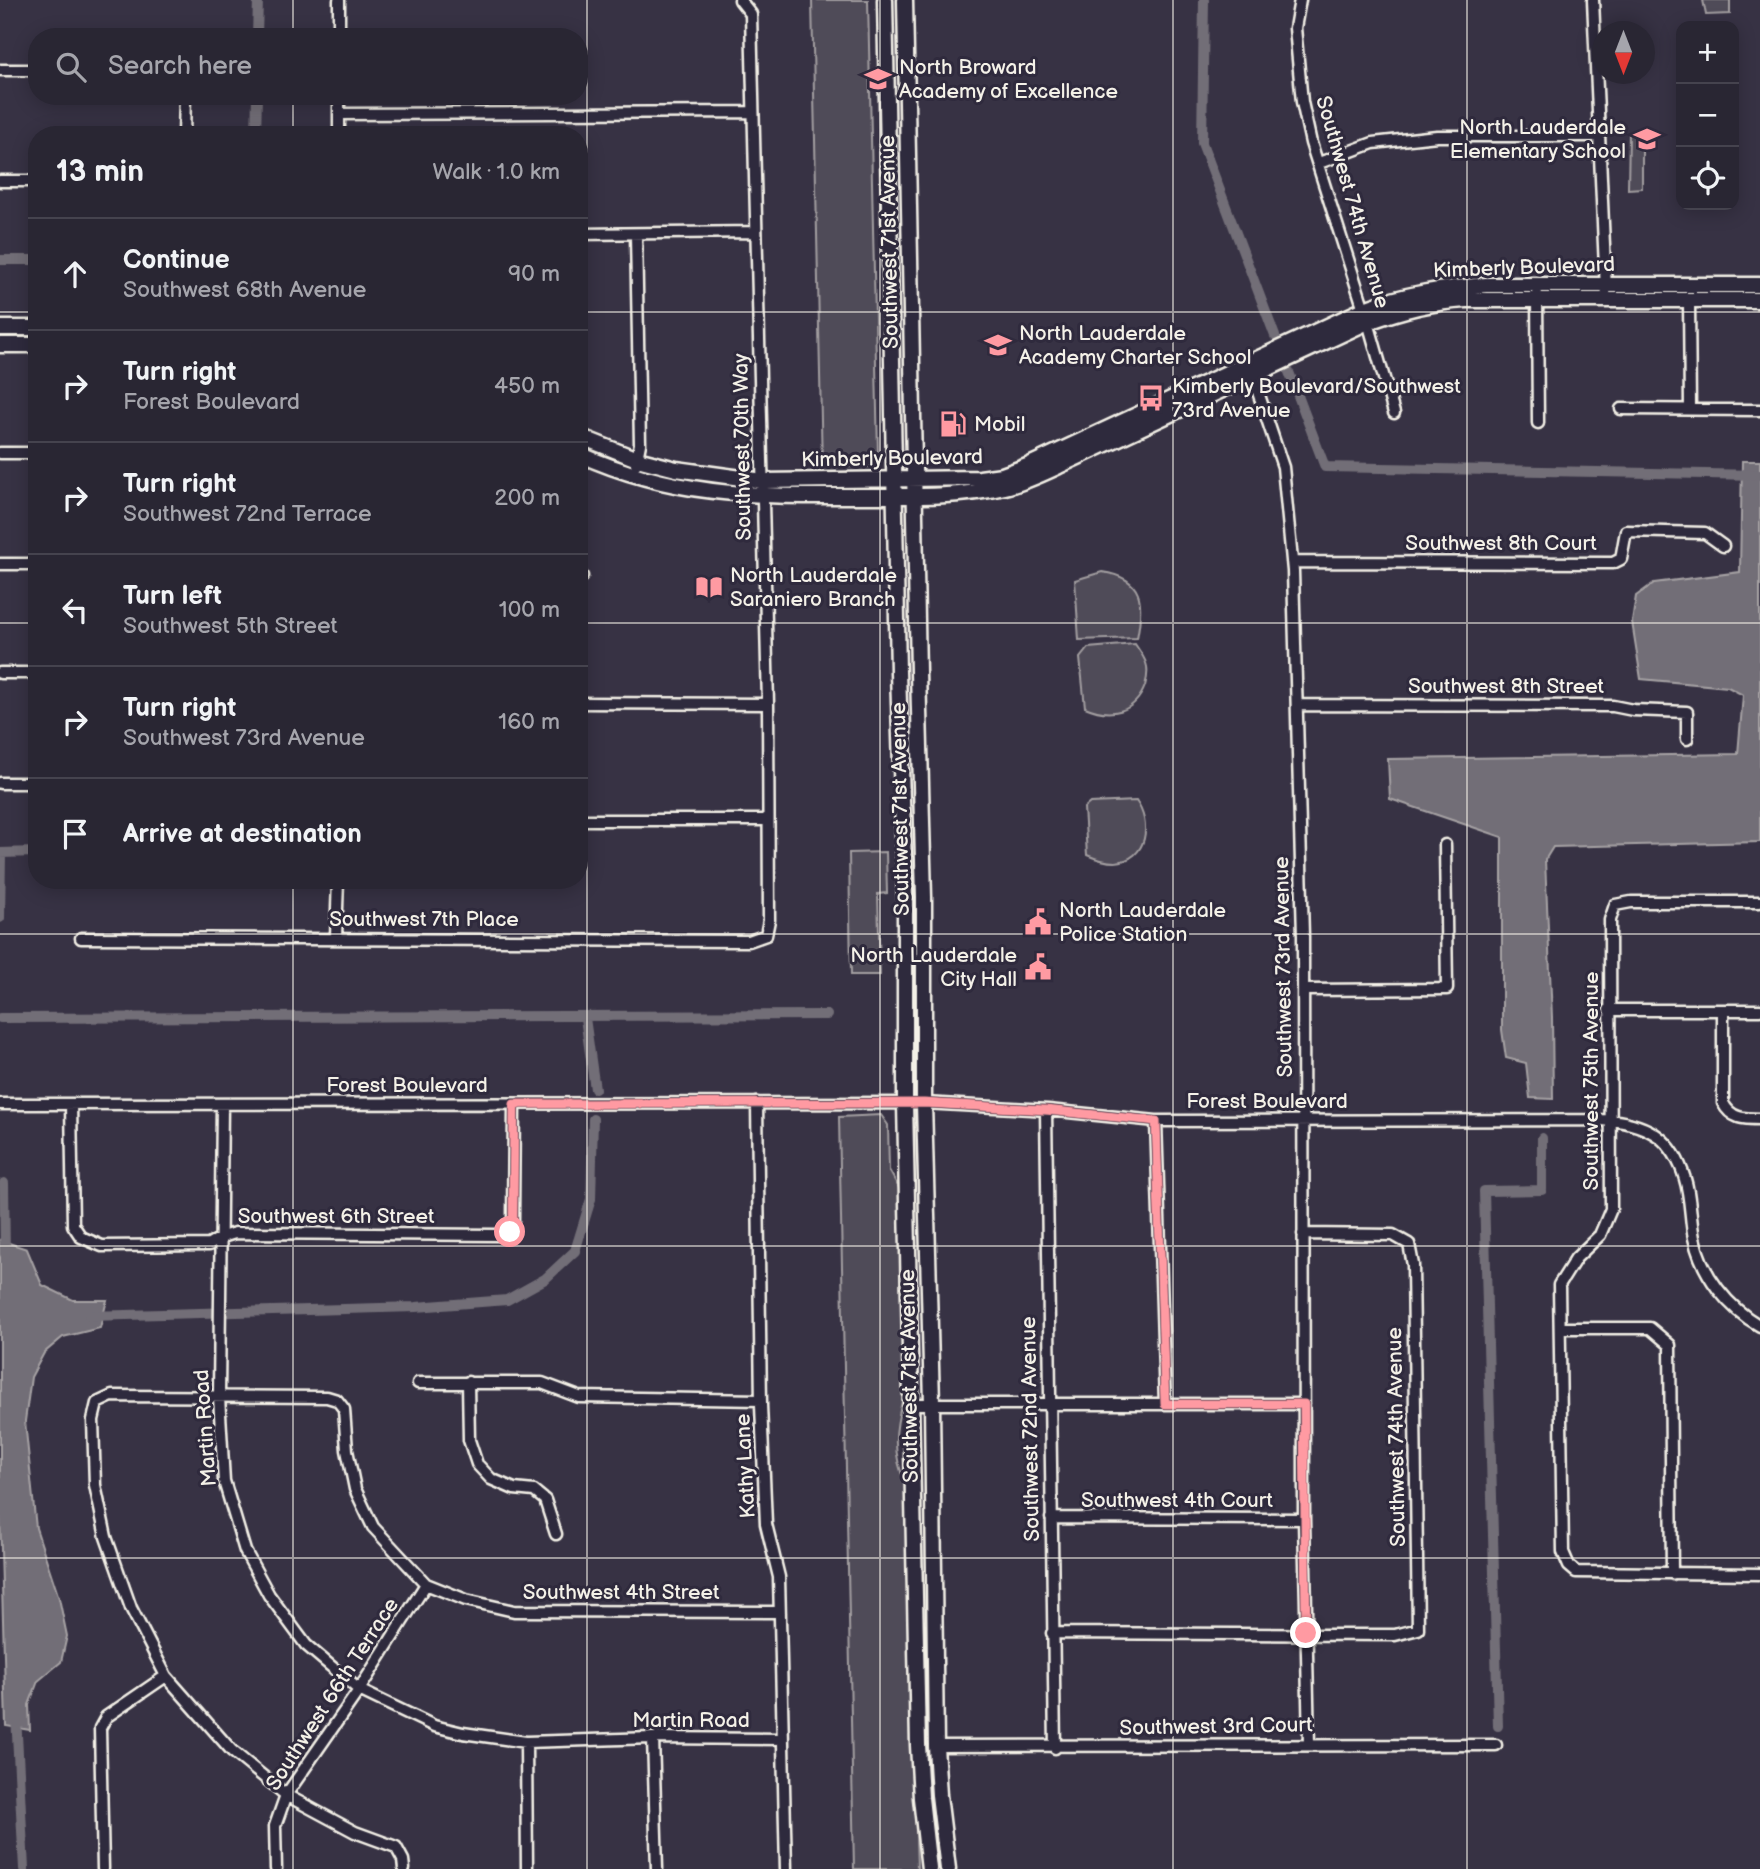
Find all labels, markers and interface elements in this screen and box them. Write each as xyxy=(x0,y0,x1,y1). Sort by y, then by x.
north arrow xyxy=(1592,21,1655,84)
map controls xyxy=(1676,21,1739,210)
button: + xyxy=(1676,21,1739,84)
search box xyxy=(28,28,588,105)
icon: search xyxy=(52,48,90,86)
text: Search here xyxy=(108,51,252,82)
place label: North Broward Academy of Excellence xyxy=(899,55,1118,104)
school or university icon: North Broward Academy of Excellence xyxy=(863,64,893,94)
button: − xyxy=(1676,84,1739,147)
street label: Southwest 74th Avenue xyxy=(1310,93,1395,311)
place label: North Lauderdale Elementary School xyxy=(1450,115,1626,164)
school or university icon: North Lauderdale Elementary School xyxy=(1632,124,1662,154)
street label: Southwest 71st Avenue xyxy=(875,135,904,349)
button: locate xyxy=(1676,147,1739,210)
text: 13 min xyxy=(56,154,144,190)
text: Walk · 1.0 km xyxy=(433,158,560,186)
text: Continue xyxy=(123,245,230,276)
street label: Kimberly Boulevard xyxy=(1433,252,1615,283)
icon: ahead xyxy=(56,255,94,293)
text: 90 m xyxy=(508,260,560,288)
text: Southwest 68th Avenue xyxy=(123,276,366,304)
place label: North Lauderdale Academy Charter School xyxy=(1019,321,1252,370)
school or university icon: North Lauderdale Academy Charter School xyxy=(983,330,1013,360)
street label: Southwest 70th Way xyxy=(728,353,757,541)
text: Turn right xyxy=(123,357,236,388)
icon: right xyxy=(56,367,94,405)
text: 450 m xyxy=(494,372,560,400)
place label: Kimberly Boulevard/Southwest 73rd Avenue xyxy=(1172,374,1461,423)
bus stop icon: Kimberly Boulevard/Southwest 73rd Avenue xyxy=(1136,383,1166,413)
text: Forest Boulevard xyxy=(123,388,300,416)
fuel station icon: Mobil xyxy=(938,409,968,439)
place label: Mobil xyxy=(974,412,1025,437)
street label: Kimberly Boulevard xyxy=(801,444,983,473)
text: Turn right xyxy=(123,469,236,500)
icon: right xyxy=(56,479,94,517)
text: 200 m xyxy=(494,484,560,512)
text: Southwest 72nd Terrace xyxy=(123,500,372,528)
street label: Southwest 8th Court xyxy=(1405,531,1597,556)
place label: North Lauderdale Saraniero Branch xyxy=(730,563,897,612)
library icon: North Lauderdale Saraniero Branch xyxy=(694,572,724,602)
text: Turn left xyxy=(123,581,222,612)
icon: left xyxy=(56,591,94,629)
text: 100 m xyxy=(499,596,560,624)
text: Southwest 5th Street xyxy=(123,612,338,640)
street label: Southwest 8th Street xyxy=(1408,674,1605,699)
text: Turn right xyxy=(123,693,236,724)
street label: Southwest 71st Avenue xyxy=(886,702,915,916)
icon: right xyxy=(56,703,94,741)
text: 160 m xyxy=(498,708,560,736)
text: Southwest 73rd Avenue xyxy=(123,724,365,752)
icon: arrive xyxy=(56,815,94,853)
text: Arrive at destination xyxy=(123,819,362,850)
street label: Southwest 73rd Avenue xyxy=(1269,856,1298,1078)
place label: North Lauderdale Police Station xyxy=(1059,898,1226,947)
street label: Southwest 7th Place xyxy=(329,907,519,932)
public building icon: North Lauderdale Police Station xyxy=(1023,907,1053,937)
place label: North Lauderdale City Hall xyxy=(850,943,1017,992)
public building icon: North Lauderdale City Hall xyxy=(1023,952,1053,982)
street label: Southwest 75th Avenue xyxy=(1579,972,1604,1190)
street label: Forest Boulevard xyxy=(326,1073,488,1098)
street label: Forest Boulevard xyxy=(1186,1089,1348,1114)
street label: Southwest 6th Street xyxy=(238,1204,435,1229)
route start xyxy=(494,1216,525,1247)
street label: Southwest 71st Avenue xyxy=(895,1269,924,1483)
street label: Southwest 72nd Avenue xyxy=(1016,1316,1045,1542)
street label: Southwest 74th Avenue xyxy=(1382,1327,1411,1547)
street label: Martin Road xyxy=(189,1368,222,1487)
street label: Kathy Lane xyxy=(730,1413,761,1519)
street label: Southwest 4th Court xyxy=(1081,1488,1274,1513)
street label: Southwest 4th Street xyxy=(523,1580,720,1605)
street label: Southwest 66th Terrace xyxy=(261,1593,404,1795)
route end xyxy=(1290,1617,1321,1648)
street label: Martin Road xyxy=(632,1708,750,1733)
street label: Southwest 3rd Court xyxy=(1119,1712,1313,1741)

